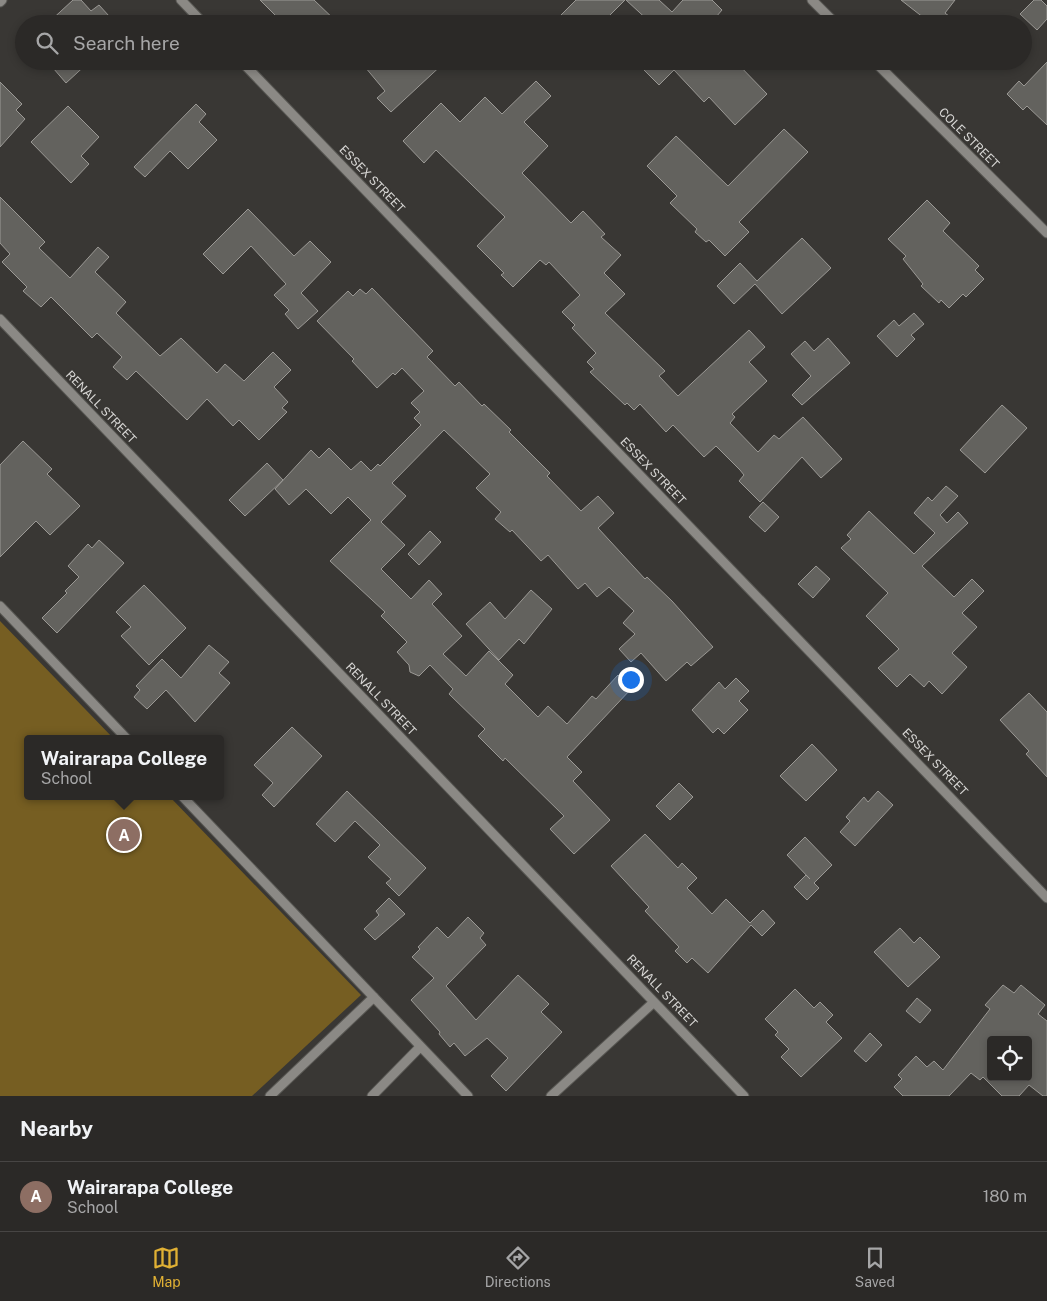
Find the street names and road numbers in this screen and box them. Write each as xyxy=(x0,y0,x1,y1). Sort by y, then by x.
street label: COLE STREET xyxy=(936,105,1002,171)
street label: ESSEX STREET xyxy=(336,143,408,215)
street label: RENALL STREET xyxy=(63,368,139,446)
street label: ESSEX STREET xyxy=(617,435,689,507)
street label: RENALL STREET xyxy=(343,660,419,738)
street label: ESSEX STREET xyxy=(899,726,971,798)
street label: RENALL STREET xyxy=(624,952,700,1030)

